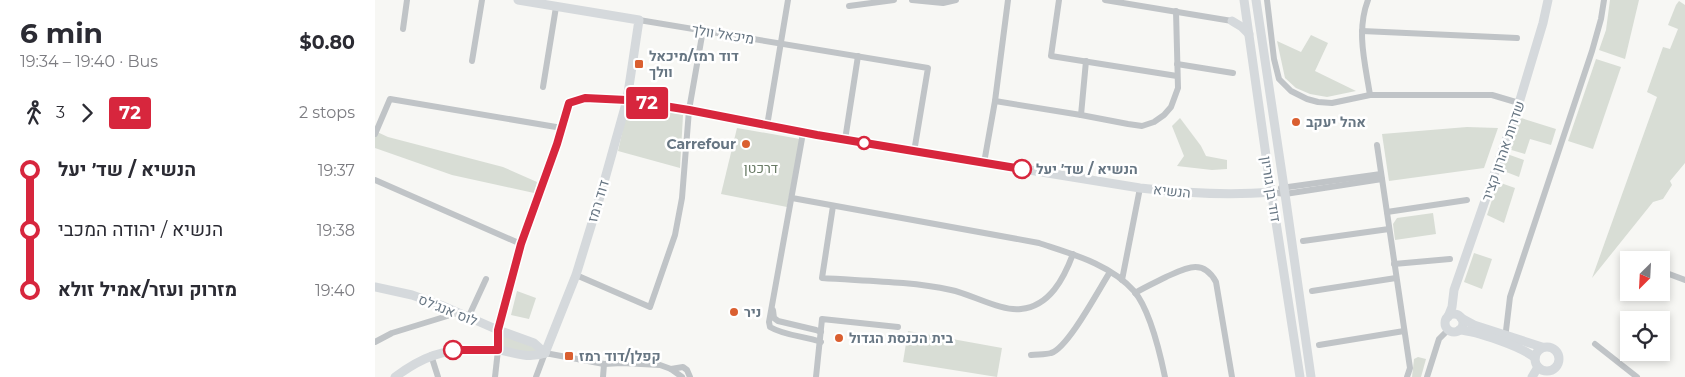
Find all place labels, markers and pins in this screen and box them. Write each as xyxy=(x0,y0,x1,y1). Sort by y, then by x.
place label: דוד רמז/מיכאל וולך xyxy=(649,47,739,81)
marker: דוד רמז/מיכאל וולך xyxy=(633,58,645,70)
place label: אהל יעקב xyxy=(1306,113,1366,131)
marker: אהל יעקב xyxy=(1290,116,1302,128)
place label: Carrefour xyxy=(666,135,736,153)
unlabelled marker xyxy=(857,136,871,150)
marker: Carrefour xyxy=(740,138,752,150)
marker: הנשיא / שד׳ יעל xyxy=(1012,159,1032,179)
place label: הנשיא / שד׳ יעל xyxy=(1036,160,1138,178)
place label: ניר xyxy=(744,303,761,321)
marker: ניר xyxy=(728,306,740,318)
place label: בית הכנסת הגדול xyxy=(849,329,953,347)
marker: בית הכנסת הגדול xyxy=(833,332,845,344)
unlabelled marker xyxy=(443,340,463,360)
place label: קפלן/דוד רמז xyxy=(579,347,661,365)
marker: קפלן/דוד רמז xyxy=(563,350,575,362)

